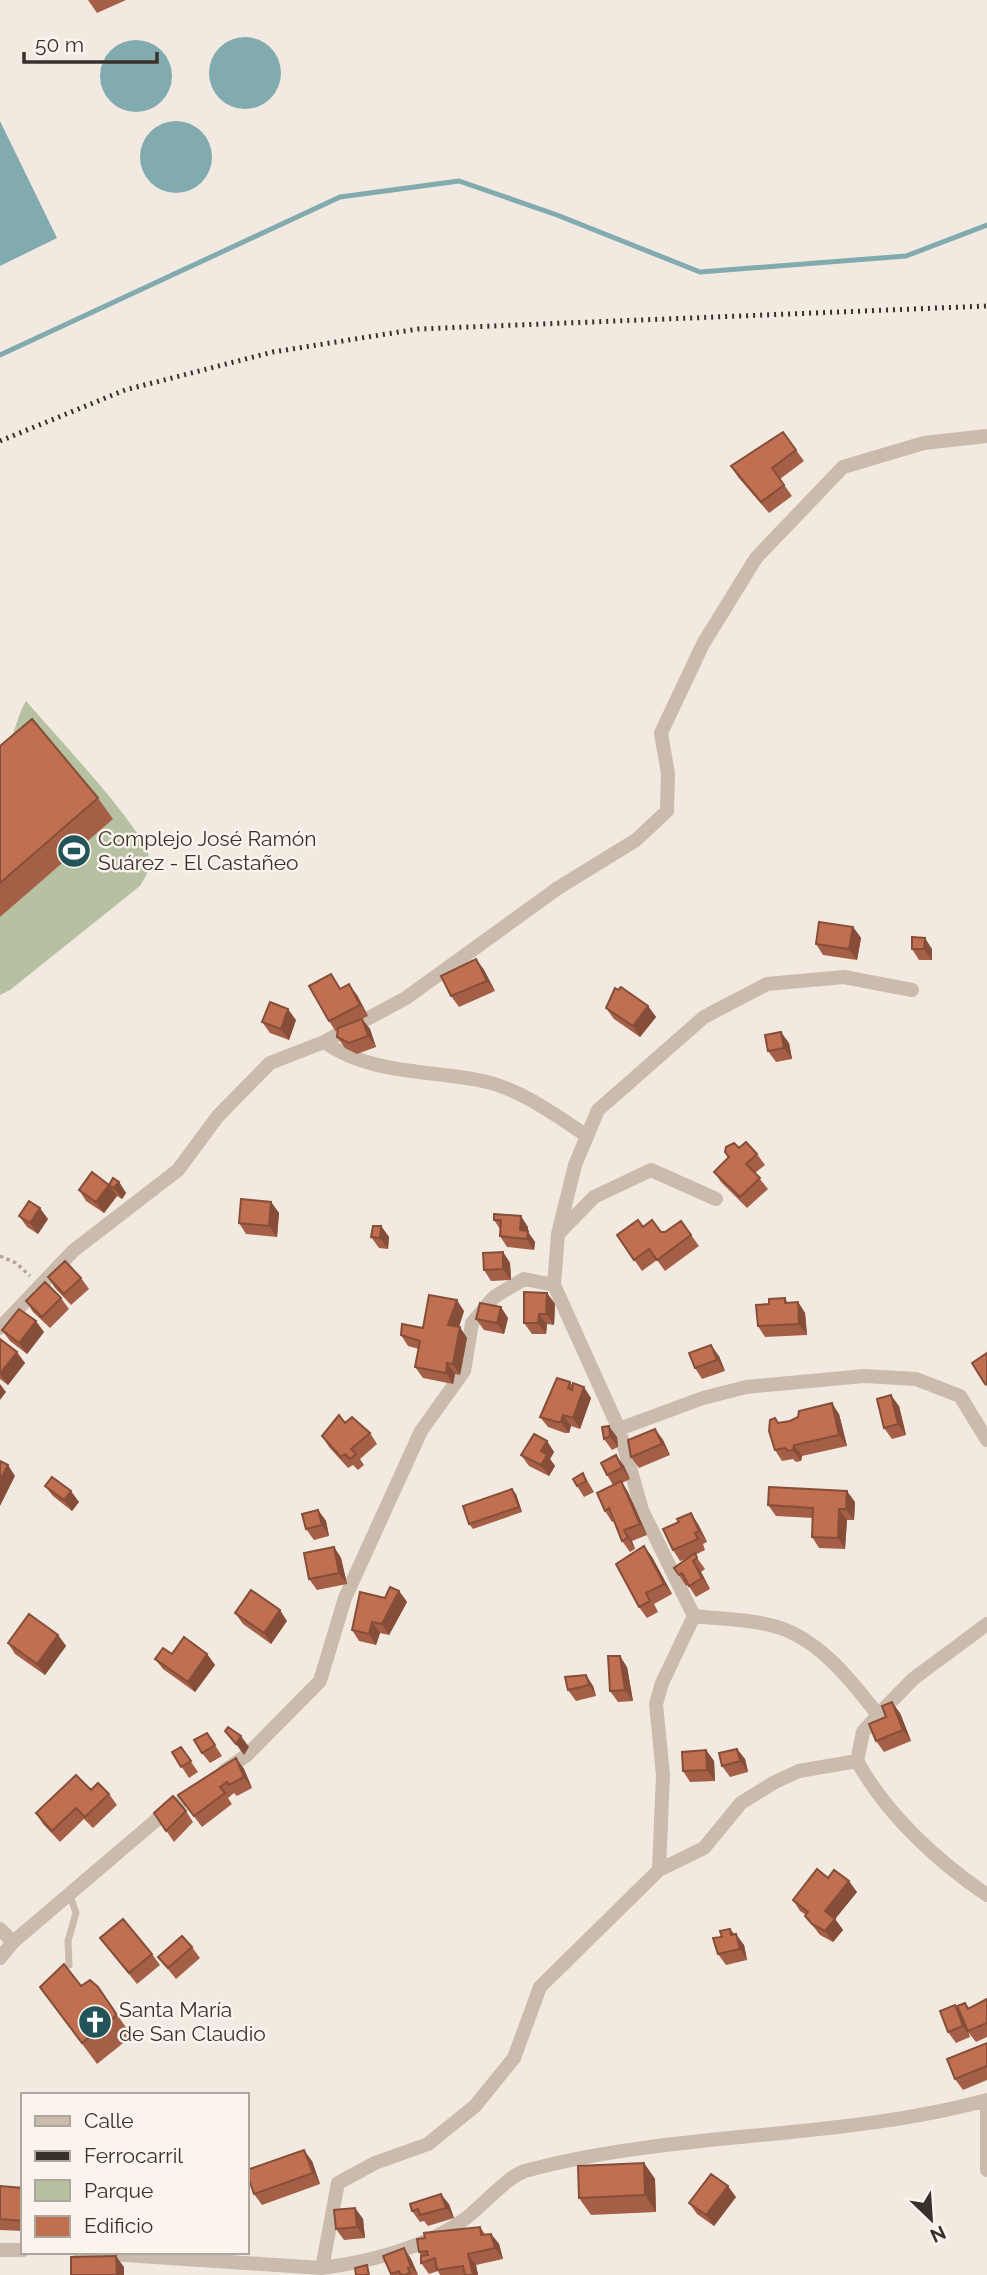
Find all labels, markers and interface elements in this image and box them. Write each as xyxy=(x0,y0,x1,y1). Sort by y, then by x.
scale bar xyxy=(24,21,158,65)
text: 50 m xyxy=(35,32,84,57)
place label: Complejo José Ramón Suárez - El Castañeo xyxy=(98,826,316,875)
sports icon: Complejo José Ramón Suárez - El Castañeo xyxy=(55,832,93,870)
place label: Santa María de San Claudio xyxy=(119,1997,266,2046)
church icon: Santa María de San Claudio xyxy=(76,2003,114,2041)
legend xyxy=(21,2093,248,2254)
text: Calle xyxy=(84,2108,134,2133)
text: Ferrocarril xyxy=(84,2143,183,2168)
text: Parque xyxy=(84,2178,153,2203)
north arrow xyxy=(896,2184,966,2254)
text: Edificio xyxy=(84,2213,153,2238)
text: N xyxy=(927,2221,949,2247)

